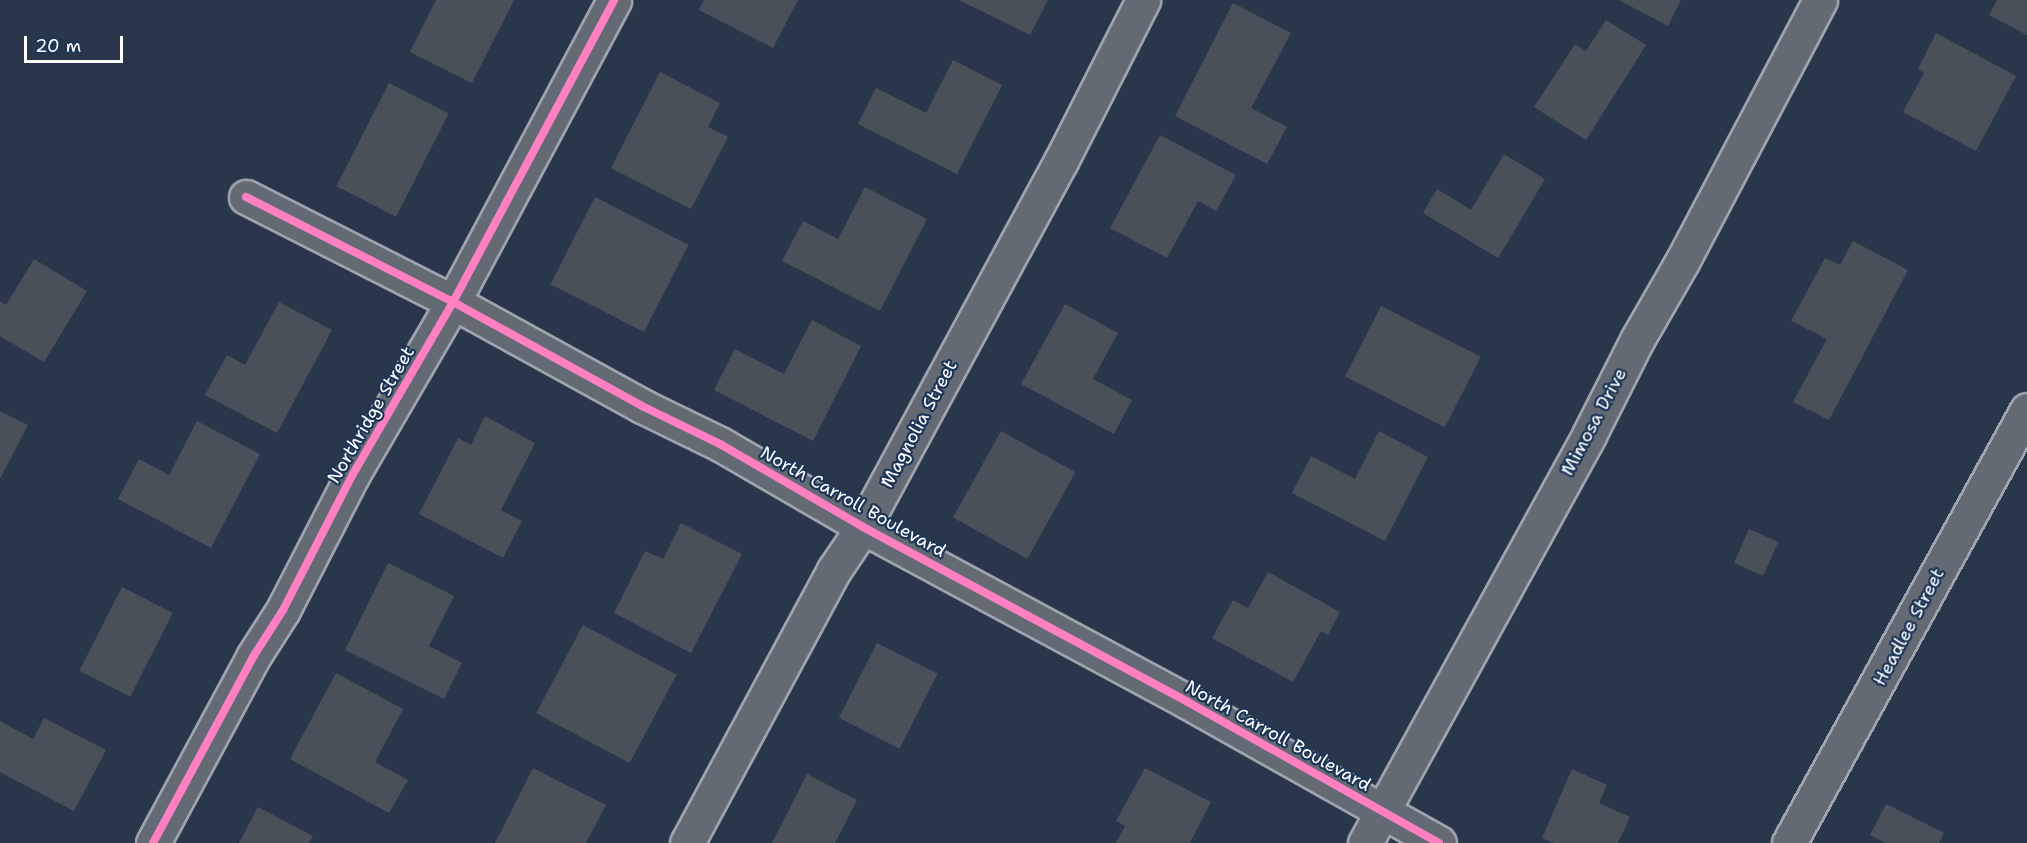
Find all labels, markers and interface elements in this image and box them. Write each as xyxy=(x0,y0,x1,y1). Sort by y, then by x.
scale bar xyxy=(27,24,126,62)
text: 20 m xyxy=(35,34,81,58)
street label: Northridge Street xyxy=(323,343,419,487)
street label: Magnolia Street xyxy=(876,357,962,491)
street label: Mimosa Drive xyxy=(1557,365,1631,479)
street label: North Carroll Boulevard xyxy=(756,442,950,562)
street label: Headlee Street xyxy=(1869,565,1949,689)
street label: North Carroll Boulevard xyxy=(1181,676,1375,796)

